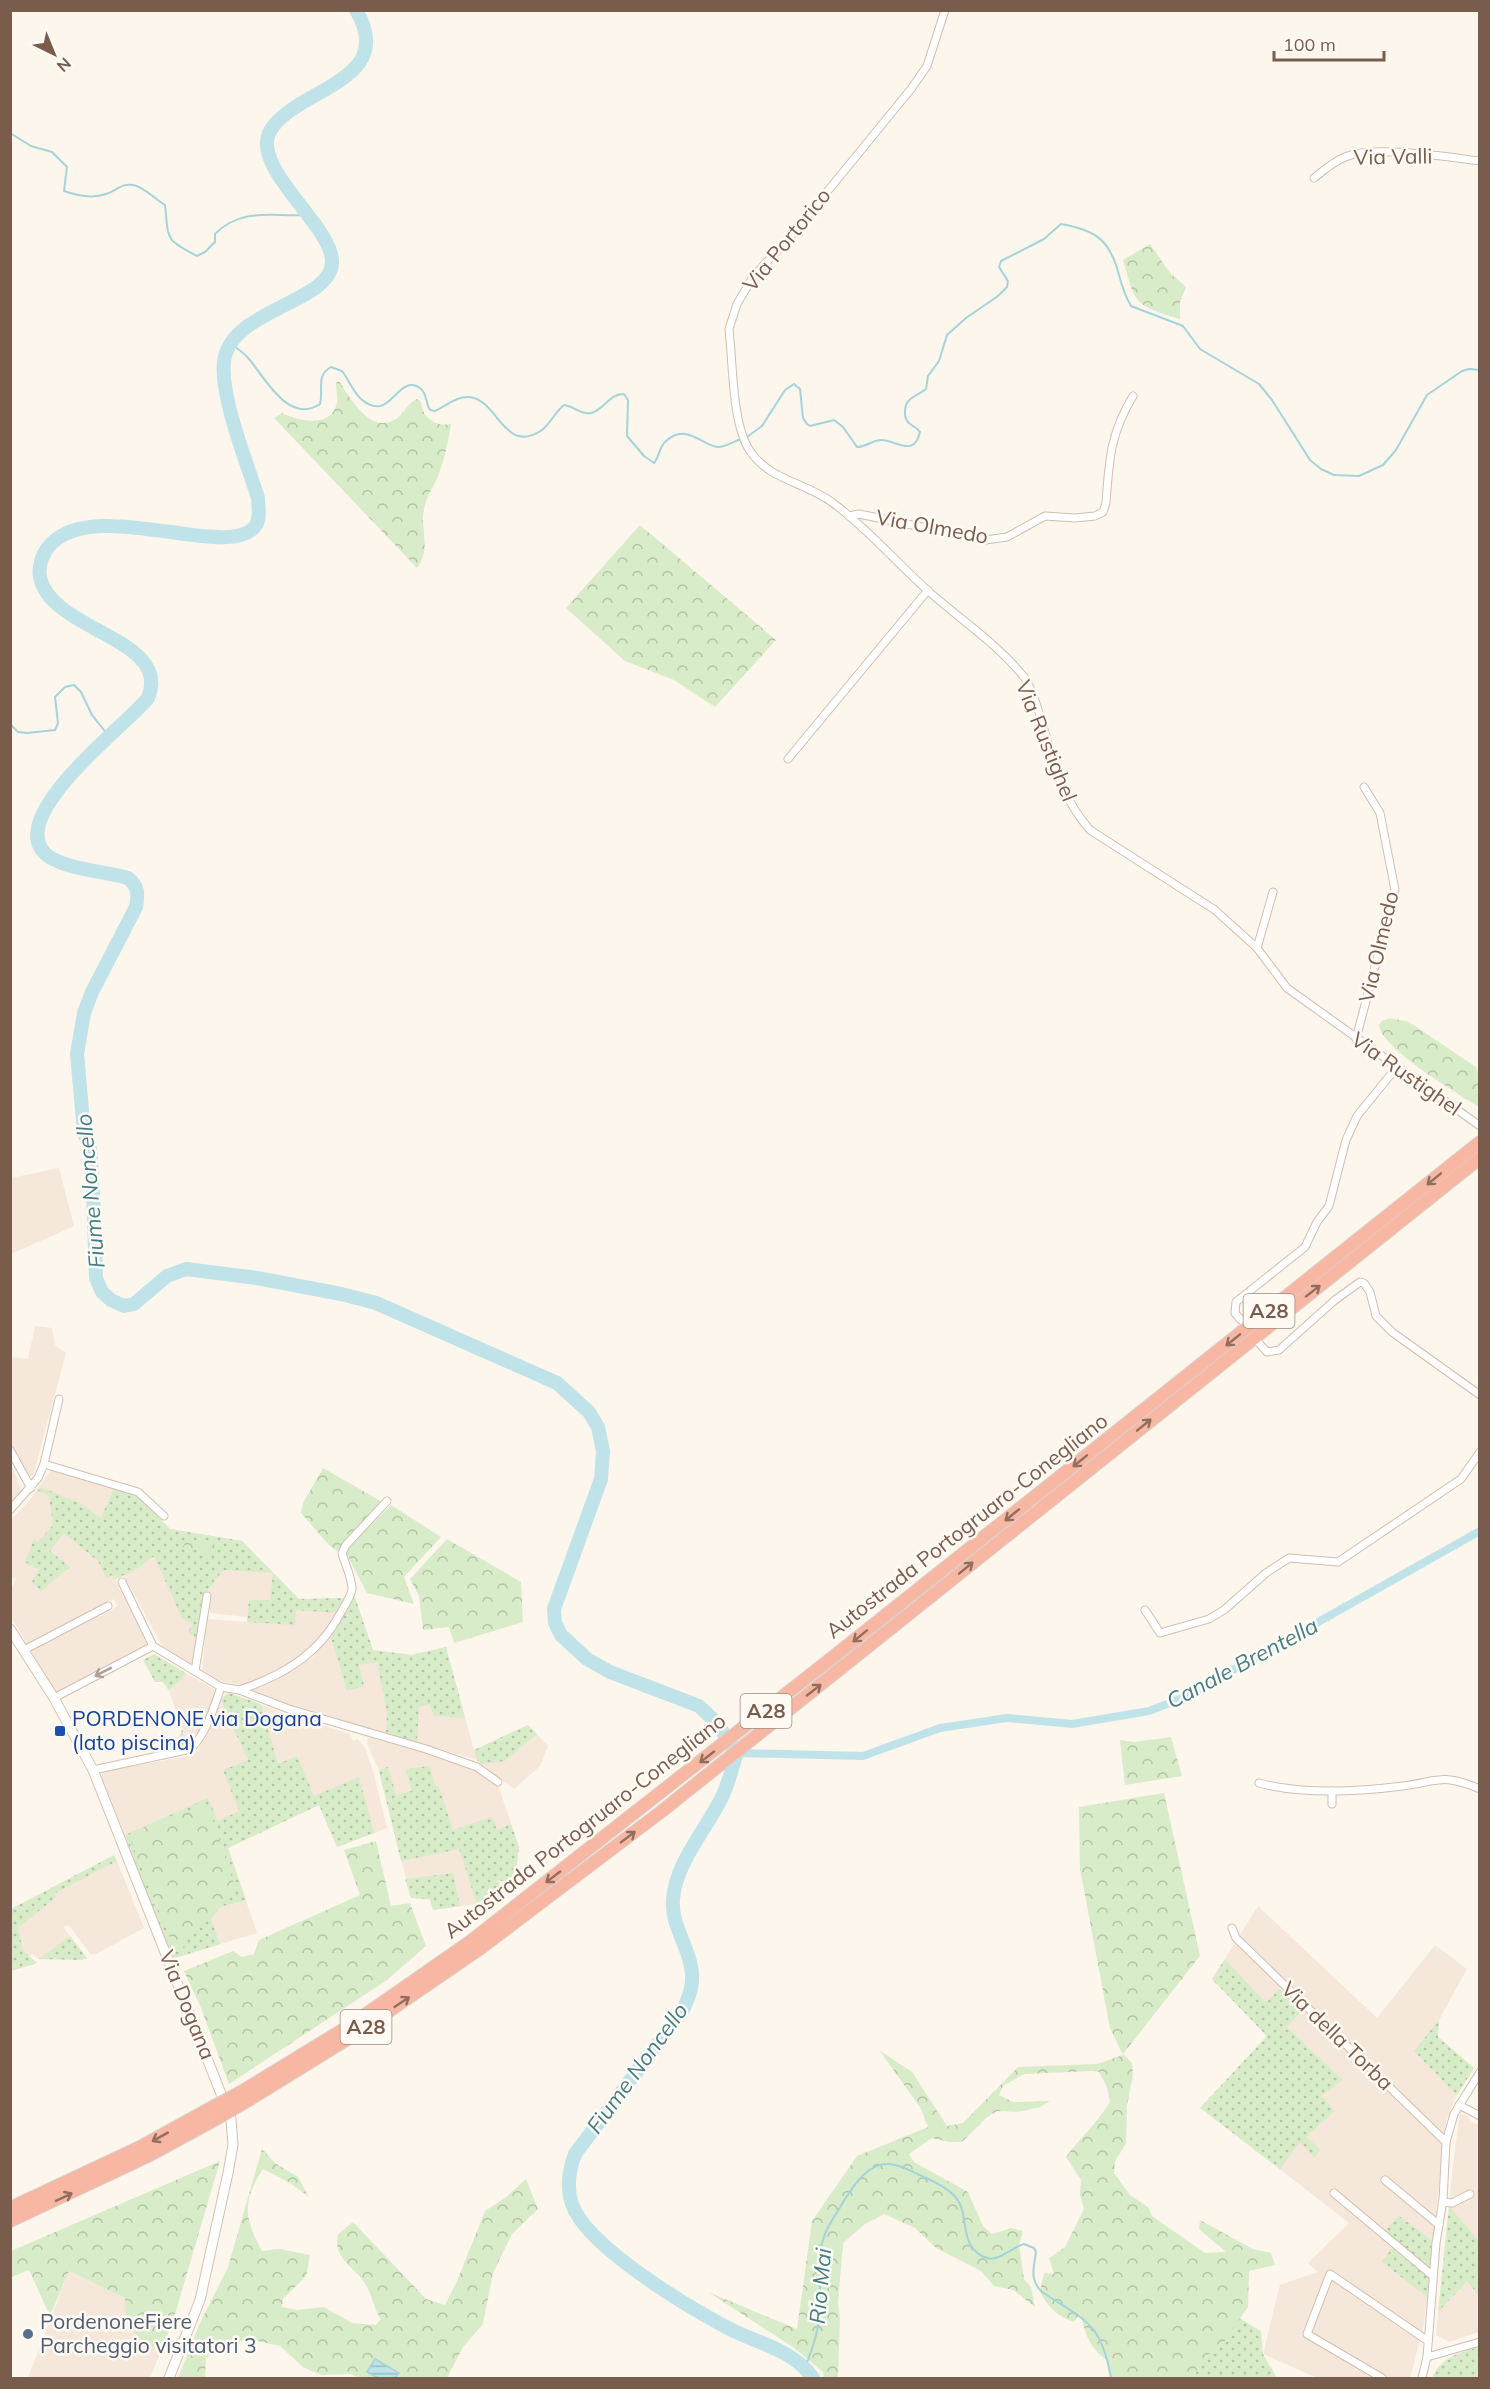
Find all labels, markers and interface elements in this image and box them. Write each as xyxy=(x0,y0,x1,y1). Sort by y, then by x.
north arrow xyxy=(24,24,84,84)
scale bar xyxy=(1274,24,1384,62)
text: 100 m xyxy=(1283,33,1336,56)
text: N xyxy=(53,54,75,76)
street label: Via Valli xyxy=(1353,142,1433,170)
street label: Via Portorico xyxy=(737,183,836,296)
street label: Via Olmedo xyxy=(874,503,990,549)
street label: Via Rustighel xyxy=(1011,676,1083,805)
street label: Via Olmedo xyxy=(1353,889,1403,1005)
street label: Via Rustighel xyxy=(1347,1026,1467,1121)
water label: Fiume Noncello xyxy=(69,1113,111,1269)
one-way arrow xyxy=(1426,1172,1442,1185)
one-way arrow xyxy=(1305,1284,1321,1297)
road number: A28 xyxy=(1244,1294,1294,1328)
one-way arrow xyxy=(1226,1333,1241,1347)
street label: Autostrada Portogruaro-Conegliano xyxy=(820,1407,1113,1643)
one-way arrow xyxy=(1136,1419,1152,1432)
one-way arrow xyxy=(1072,1455,1088,1468)
one-way arrow xyxy=(1005,1508,1021,1521)
one-way arrow xyxy=(958,1562,974,1575)
water label: Canale Brentella xyxy=(1161,1611,1323,1715)
one-way arrow xyxy=(852,1630,868,1643)
one-way arrow xyxy=(95,1667,113,1678)
one-way arrow xyxy=(806,1684,822,1697)
road number: A28 xyxy=(740,1694,792,1728)
place label: PORDENONE via Dogana (lato piscina) xyxy=(72,1705,322,1755)
street label: Autostrada Portogruaro-Conegliano xyxy=(438,1707,731,1943)
marker: PORDENONE via Dogana (lato piscina) xyxy=(53,1724,67,1738)
one-way arrow xyxy=(699,1751,715,1764)
one-way arrow xyxy=(619,1830,635,1843)
one-way arrow xyxy=(545,1871,561,1884)
street label: Via Dogana xyxy=(154,1946,222,2063)
street label: Via della Torba xyxy=(1276,1975,1399,2095)
one-way arrow xyxy=(394,1996,410,2008)
water label: Fiume Noncello xyxy=(580,1997,694,2139)
road number: A28 xyxy=(340,2010,392,2044)
one-way arrow xyxy=(152,2131,169,2143)
one-way arrow xyxy=(54,2191,72,2203)
water label: Rio Mai xyxy=(803,2246,837,2325)
place label: PordenoneFiere Parcheggio visitatori 3 xyxy=(40,2308,257,2358)
marker: PordenoneFiere Parcheggio visitatori 3 xyxy=(21,2327,35,2341)

